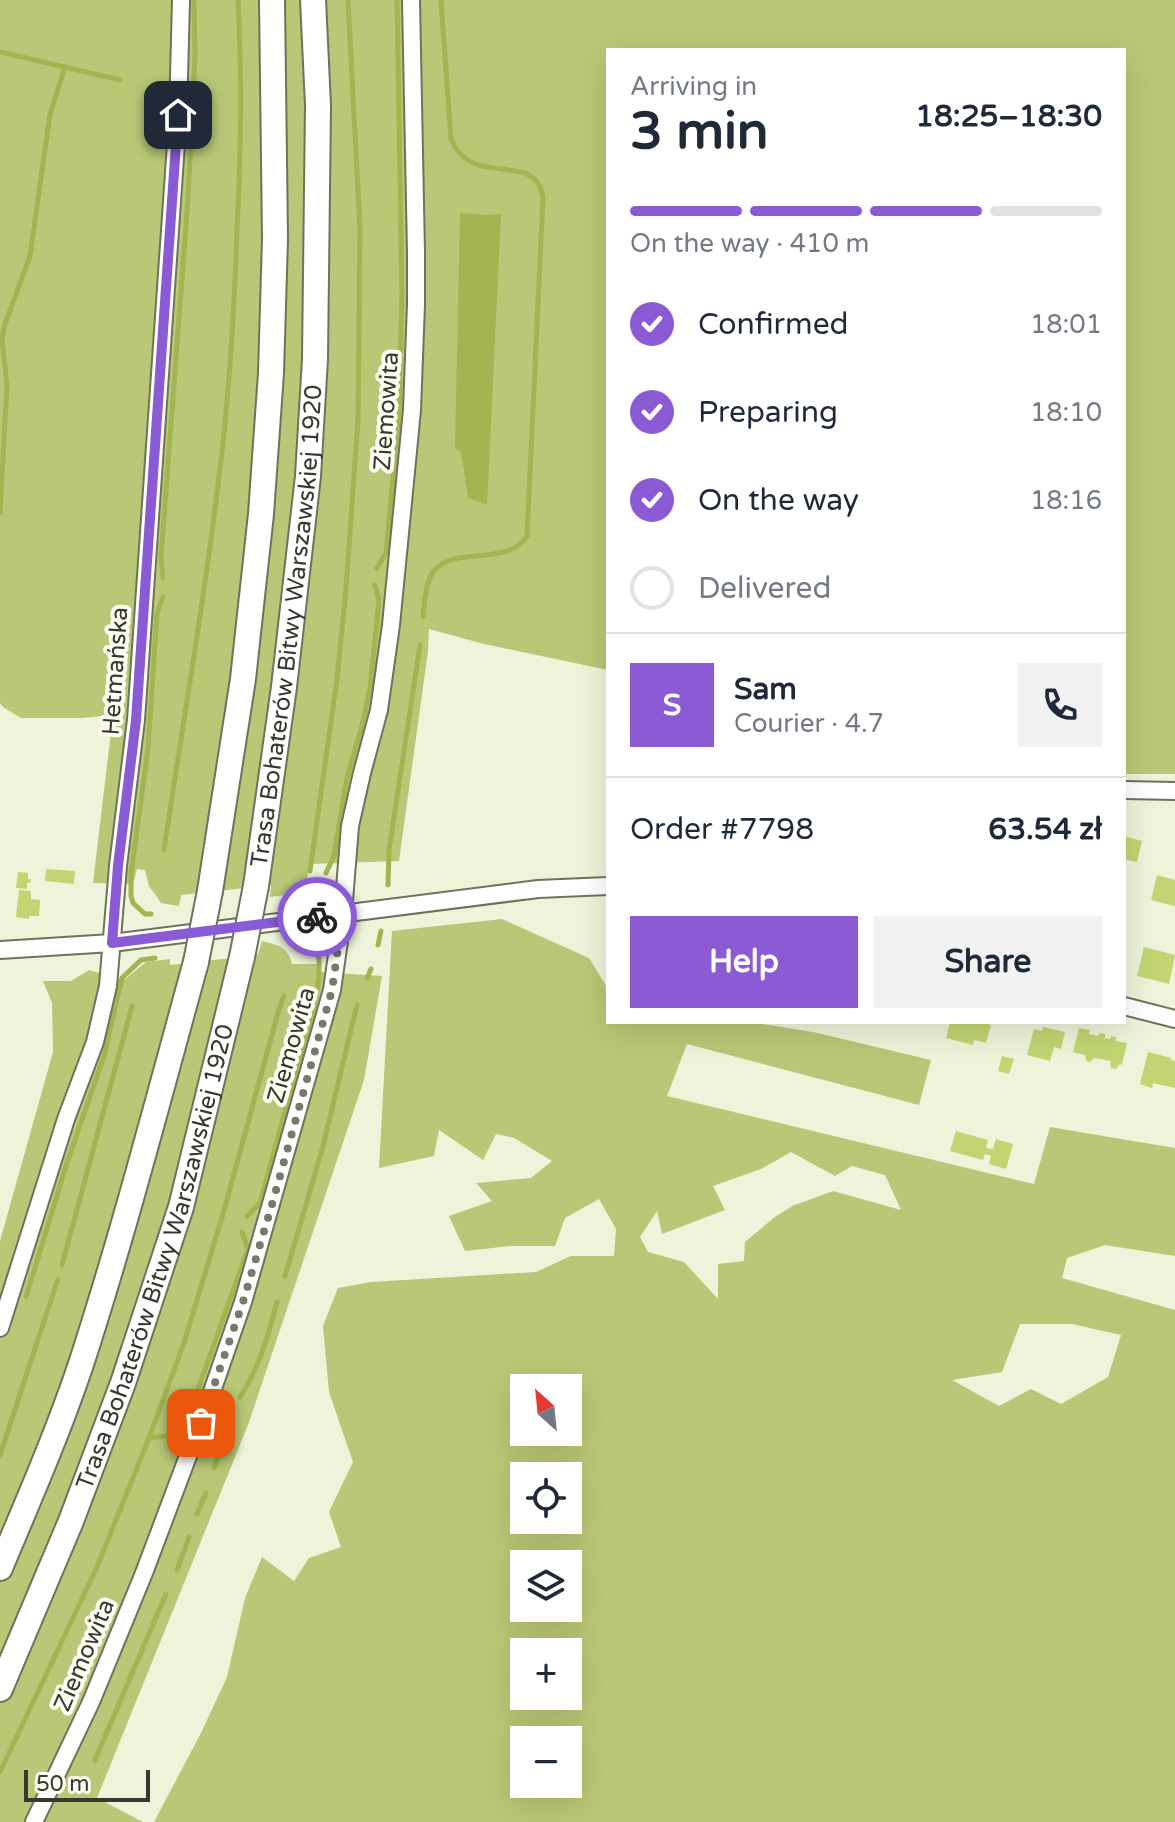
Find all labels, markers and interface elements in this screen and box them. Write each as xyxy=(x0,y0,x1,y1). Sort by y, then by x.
text: Arriving in xyxy=(630,71,757,102)
pin xyxy=(144,81,212,149)
icon: home xyxy=(156,93,200,137)
text: 18:25–18:30 xyxy=(915,98,1102,135)
text: 3 min xyxy=(630,100,769,163)
text: On the way · 410 m xyxy=(630,228,869,259)
icon: check xyxy=(630,302,674,346)
text: Confirmed xyxy=(698,306,849,343)
text: 18:01 xyxy=(1030,309,1102,340)
street label: Ziemowita xyxy=(368,351,405,471)
street label: Trasa Bohaterów Bitwy Warszawskiej 1920 xyxy=(245,384,328,869)
icon: check xyxy=(630,390,674,434)
text: Preparing xyxy=(698,394,838,431)
text: 18:10 xyxy=(1030,397,1102,428)
icon: check xyxy=(630,478,674,522)
text: On the way xyxy=(698,482,859,519)
text: 18:16 xyxy=(1030,485,1102,516)
text: Delivered xyxy=(698,570,832,607)
street label: Hetmańska xyxy=(97,606,134,736)
button: phone xyxy=(1018,663,1102,747)
text: Sam xyxy=(734,671,797,708)
text: S xyxy=(663,687,681,724)
text: Courier · 4.7 xyxy=(734,708,884,739)
text: Order #7798 xyxy=(630,811,814,848)
text: 63.54 zł xyxy=(988,811,1102,848)
courier xyxy=(277,877,357,957)
icon: bike xyxy=(295,895,339,939)
button: Help xyxy=(630,916,858,1008)
button: Share xyxy=(874,916,1102,1008)
street label: Ziemowita xyxy=(261,984,322,1106)
street label: Trasa Bohaterów Bitwy Warszawskiej 1920 xyxy=(70,1021,240,1494)
north arrow xyxy=(510,1374,582,1446)
map controls xyxy=(510,1374,582,1798)
pin xyxy=(167,1389,235,1457)
icon: bag xyxy=(179,1401,223,1445)
button: locate xyxy=(510,1462,582,1534)
button: layers xyxy=(510,1550,582,1622)
street label: Ziemowita xyxy=(48,1595,121,1716)
button: + xyxy=(510,1638,582,1710)
button: − xyxy=(510,1726,582,1798)
scale bar xyxy=(24,1766,150,1802)
text: 50 m xyxy=(36,1771,90,1797)

